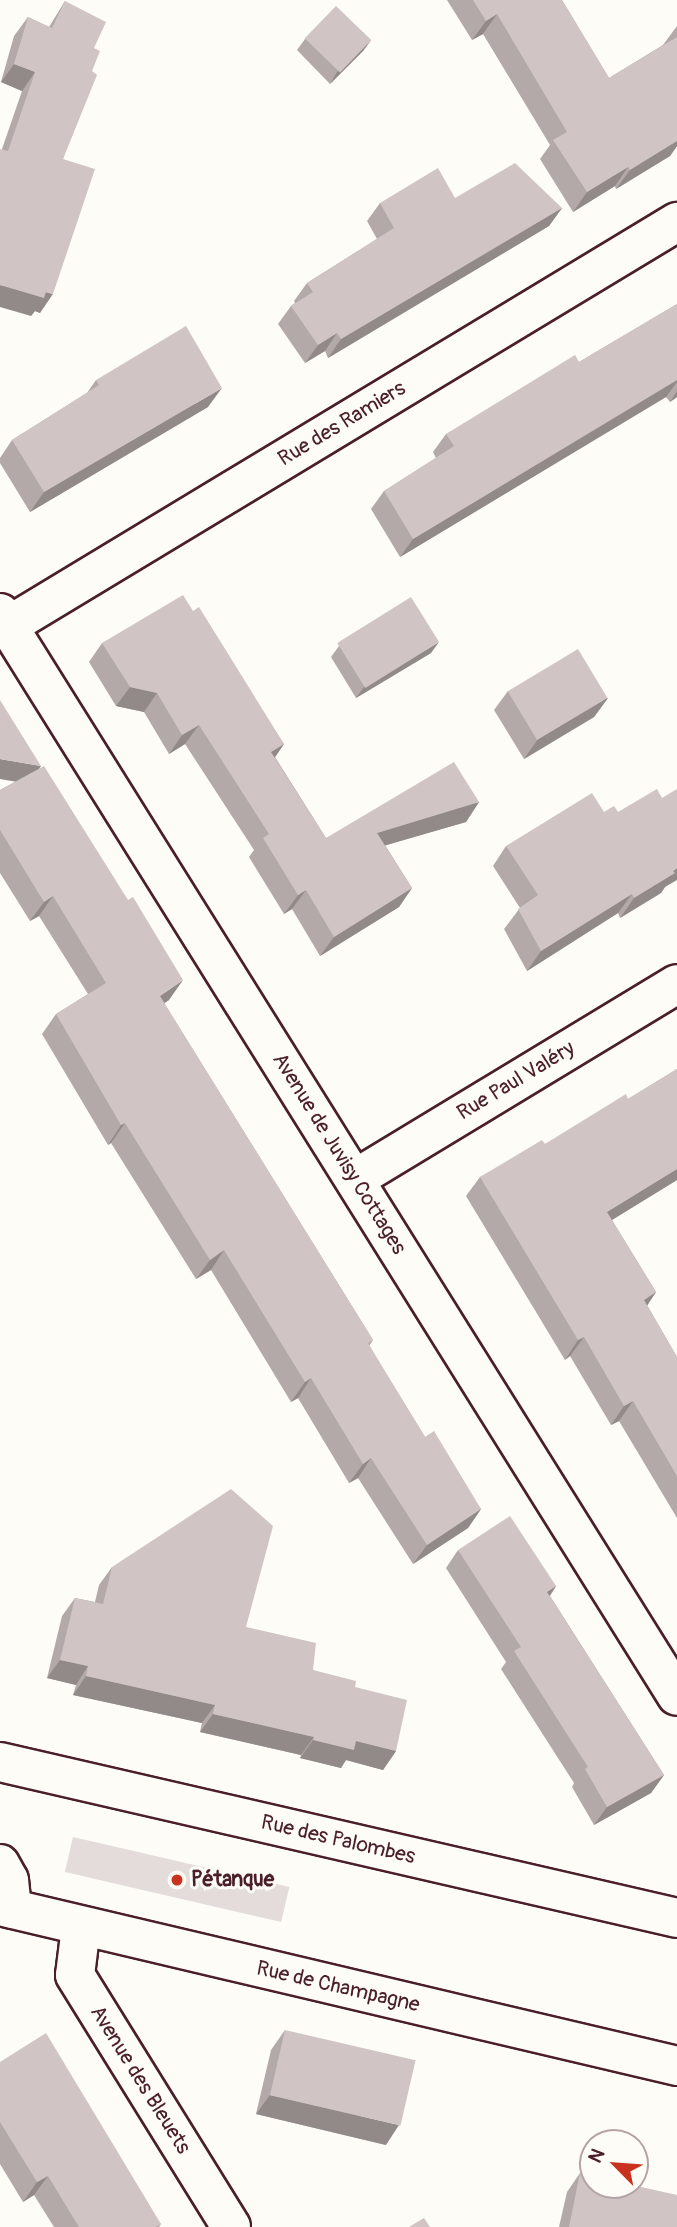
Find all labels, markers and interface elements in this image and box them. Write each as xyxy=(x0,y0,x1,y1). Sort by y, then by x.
street label: Rue des Ramiers xyxy=(274,376,410,472)
street label: Rue Paul Valéry xyxy=(453,1036,579,1126)
street label: Avenue de Juvisy Cottages xyxy=(267,1049,411,1259)
street label: Rue des Palombes xyxy=(259,1810,417,1870)
place label: Pétanque xyxy=(191,1867,274,1893)
marker: Pétanque xyxy=(169,1872,185,1888)
street label: Rue de Champagne xyxy=(254,1956,422,2018)
street label: Avenue des Bleuets xyxy=(84,2001,196,2159)
north arrow xyxy=(579,2129,649,2199)
text: N xyxy=(583,2145,610,2167)

